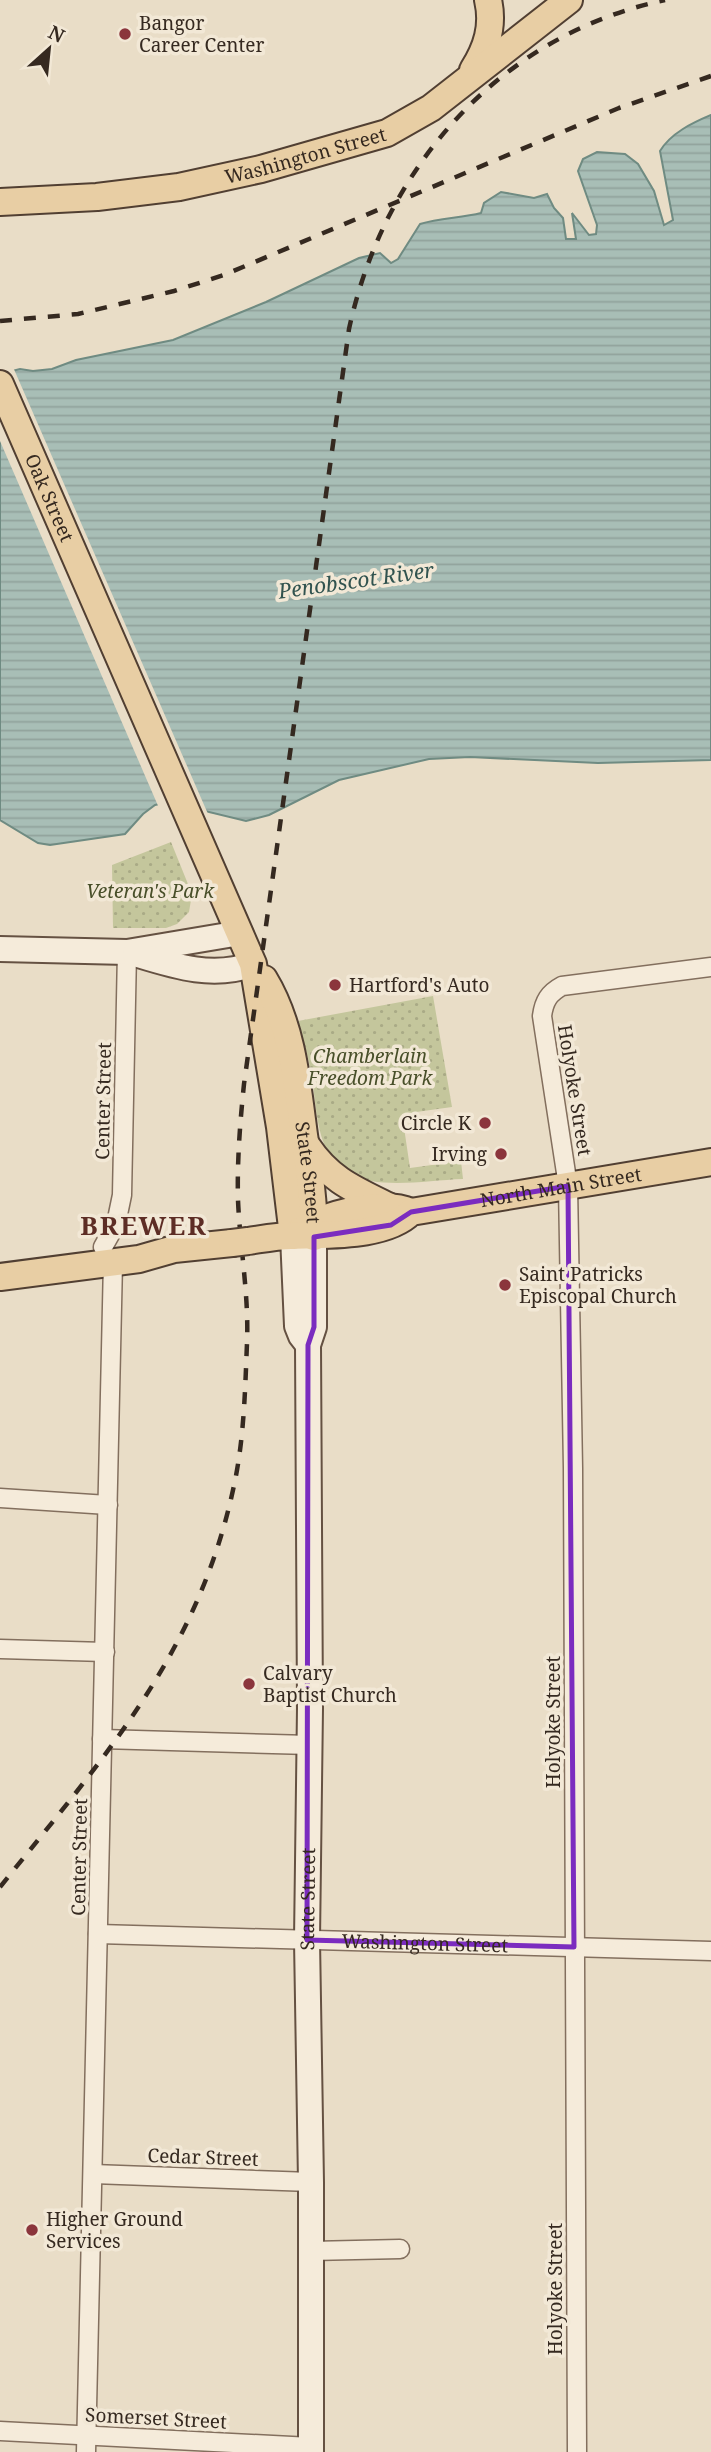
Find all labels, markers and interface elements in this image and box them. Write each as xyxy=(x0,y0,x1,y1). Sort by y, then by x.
place label: Bangor Career Center xyxy=(139,10,264,58)
north arrow xyxy=(14,14,84,84)
text: N xyxy=(44,19,69,49)
marker: Bangor Career Center xyxy=(117,26,133,42)
street label: Washington Street xyxy=(222,121,389,190)
street label: Oak Street xyxy=(19,449,80,546)
water label: Penobscot River xyxy=(275,555,436,605)
park label: Veteran's Park xyxy=(86,878,215,904)
place label: Hartford's Auto xyxy=(349,972,489,998)
marker: Hartford's Auto xyxy=(327,977,343,993)
street label: Holyoke Street xyxy=(552,1023,598,1158)
street label: Center Street xyxy=(89,1042,117,1160)
park label: Chamberlain Freedom Park xyxy=(307,1043,434,1091)
place label: Circle K xyxy=(401,1110,472,1136)
marker: Circle K xyxy=(477,1115,493,1131)
street label: State Street xyxy=(289,1120,327,1224)
place label: Irving xyxy=(432,1141,487,1167)
marker: Irving xyxy=(493,1146,509,1162)
street label: North Main Street xyxy=(478,1161,644,1213)
district label: BREWER xyxy=(80,1207,208,1243)
place label: Saint Patricks Episcopal Church xyxy=(519,1261,677,1309)
marker: Saint Patricks Episcopal Church xyxy=(497,1277,513,1293)
street label: Holyoke Street xyxy=(540,1655,566,1788)
place label: Calvary Baptist Church xyxy=(263,1660,397,1708)
marker: Calvary Baptist Church xyxy=(241,1676,257,1692)
street label: Center Street xyxy=(65,1798,93,1916)
street label: State Street xyxy=(294,1847,321,1951)
street label: Washington Street xyxy=(341,1928,509,1958)
street label: Cedar Street xyxy=(147,2142,259,2172)
place label: Higher Ground Services xyxy=(46,2206,183,2254)
marker: Higher Ground Services xyxy=(24,2222,40,2238)
street label: Holyoke Street xyxy=(542,2222,568,2355)
street label: Somerset Street xyxy=(85,2401,228,2435)

